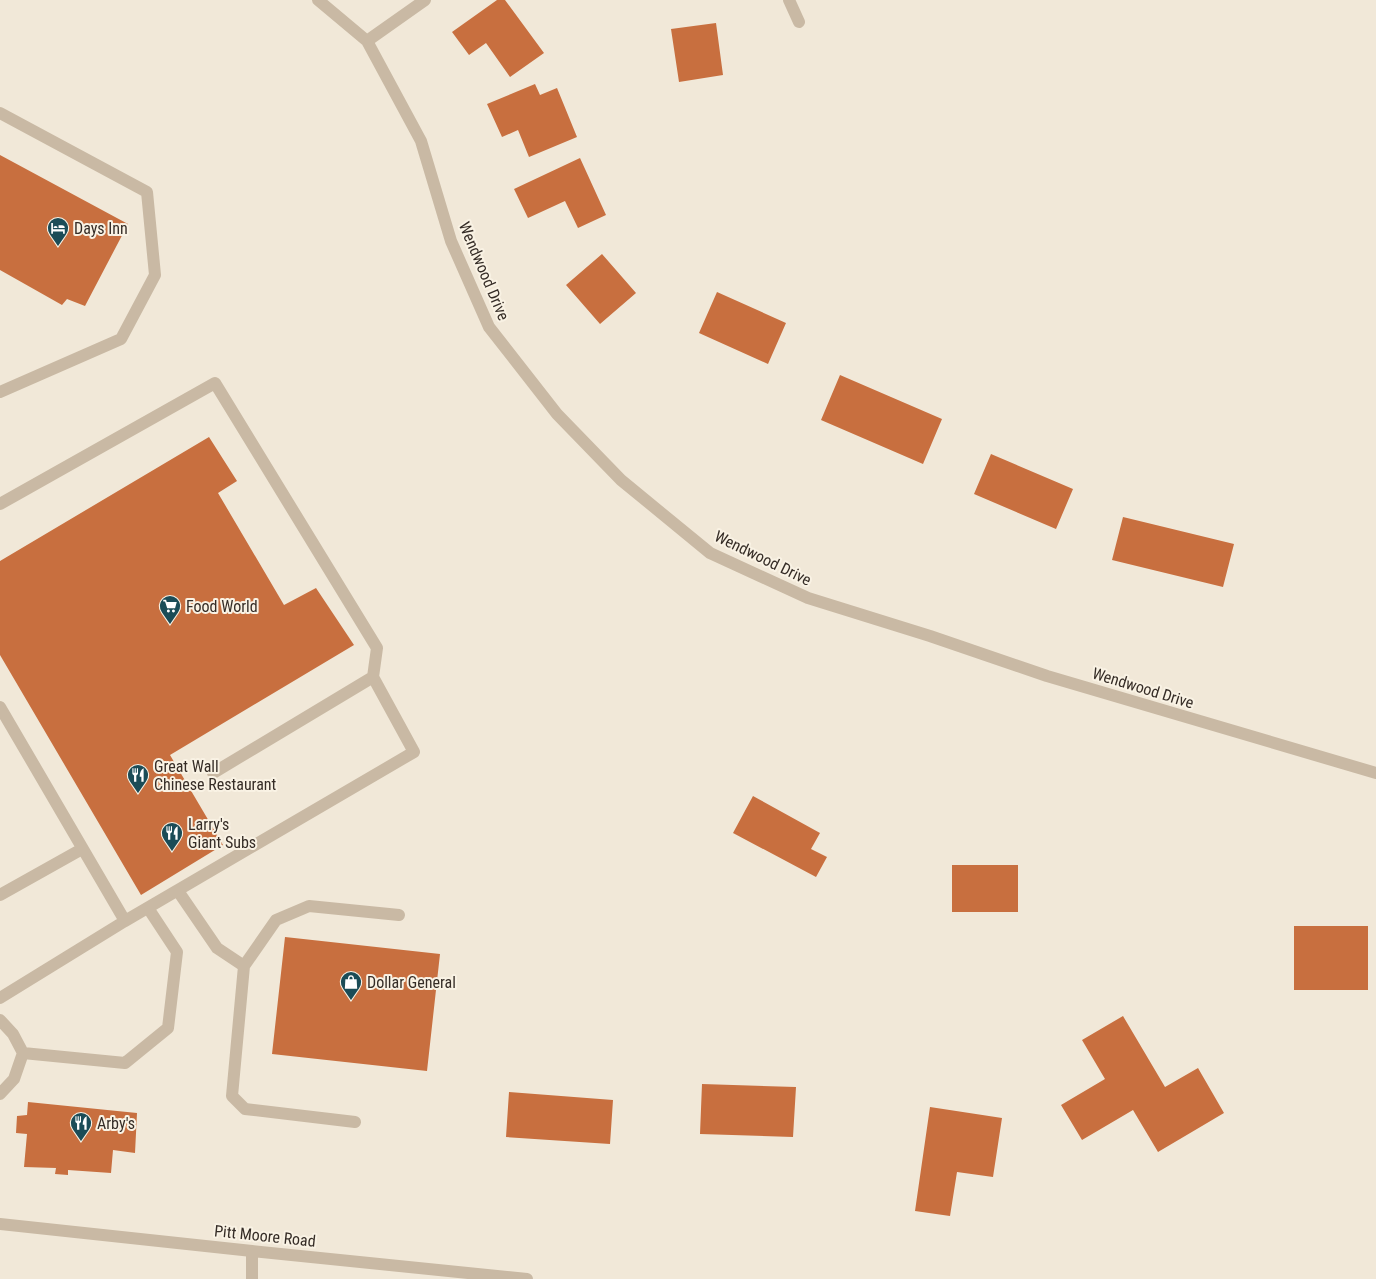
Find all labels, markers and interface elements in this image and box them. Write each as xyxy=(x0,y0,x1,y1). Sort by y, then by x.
hotel icon: Days Inn xyxy=(46,216,70,247)
place label: Days Inn xyxy=(74,219,128,238)
street label: Wendwood Drive xyxy=(455,219,513,323)
street label: Wendwood Drive xyxy=(712,526,814,590)
supermarket icon: Food World xyxy=(158,594,182,625)
place label: Food World xyxy=(186,597,258,616)
street label: Wendwood Drive xyxy=(1090,664,1196,712)
place label: Great Wall Chinese Restaurant xyxy=(154,757,277,794)
restaurant icon: Great Wall Chinese Restaurant xyxy=(126,763,150,794)
place label: Larry's Giant Subs xyxy=(188,815,256,852)
restaurant icon: Larry's Giant Subs xyxy=(160,821,184,852)
shop icon: Dollar General xyxy=(339,970,363,1001)
place label: Dollar General xyxy=(367,973,456,992)
restaurant icon: Arby's xyxy=(69,1111,93,1142)
place label: Arby's xyxy=(97,1114,135,1133)
street label: Pitt Moore Road xyxy=(213,1221,317,1251)

